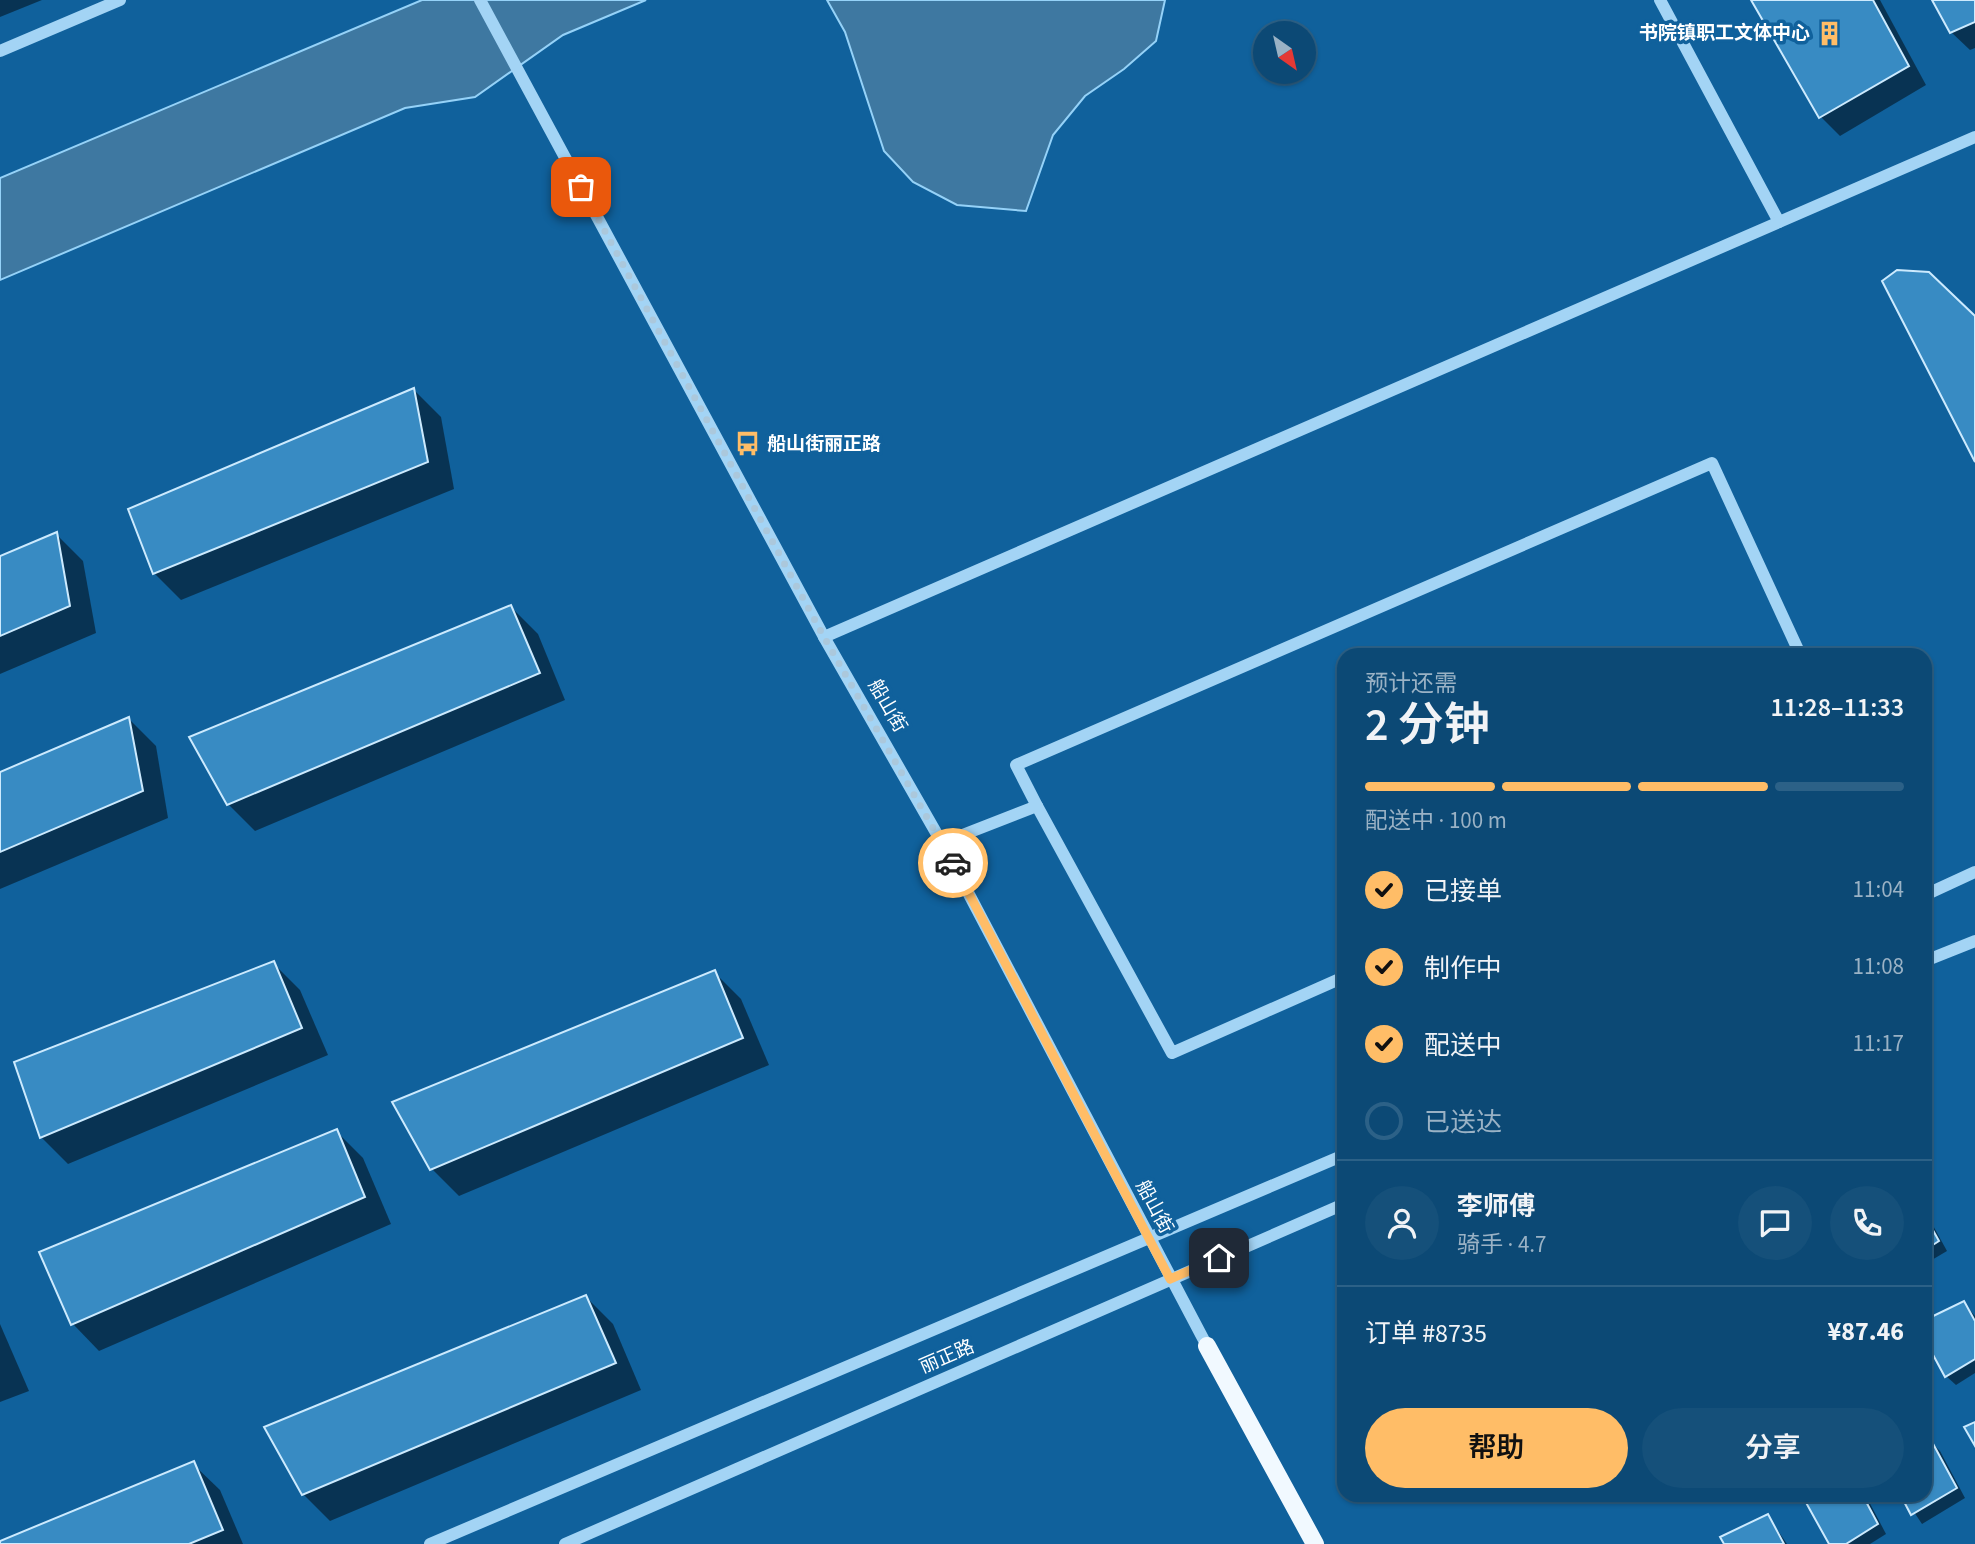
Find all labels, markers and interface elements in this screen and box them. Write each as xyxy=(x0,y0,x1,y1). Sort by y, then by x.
building icon: 书院镇职工文体中心 xyxy=(1816,19,1844,47)
place label: 书院镇职工文体中心 xyxy=(1639,20,1810,47)
north arrow xyxy=(1253,21,1316,84)
map controls xyxy=(1253,21,1316,84)
pin xyxy=(551,157,611,217)
icon: bag xyxy=(562,168,600,206)
bus stop icon: 船山街丽正路 xyxy=(733,430,761,458)
place label: 船山街丽正路 xyxy=(767,431,881,458)
text: 预计还需 xyxy=(1365,667,1457,700)
street label: 船山街 xyxy=(861,675,913,737)
text: 11:28–11:33 xyxy=(1771,689,1904,726)
text: 2 分钟 xyxy=(1365,693,1490,758)
text: 配送中 · 100 m xyxy=(1365,804,1507,837)
courier xyxy=(918,828,988,898)
icon: car xyxy=(934,844,972,882)
icon: check xyxy=(1365,871,1403,909)
text: 已接单 xyxy=(1424,873,1502,910)
text: 11:04 xyxy=(1853,873,1904,906)
icon: check xyxy=(1365,948,1403,986)
text: 制作中 xyxy=(1424,950,1502,987)
text: 11:08 xyxy=(1853,950,1904,983)
icon: check xyxy=(1365,1025,1403,1063)
text: 配送中 xyxy=(1424,1027,1502,1064)
text: 11:17 xyxy=(1853,1027,1904,1060)
text: 已送达 xyxy=(1424,1104,1502,1141)
street label: 船山街 xyxy=(1129,1175,1179,1239)
button: person xyxy=(1365,1186,1439,1260)
button: chat xyxy=(1738,1186,1812,1260)
button: phone xyxy=(1830,1186,1904,1260)
text: 李师傅 xyxy=(1457,1188,1535,1225)
pin xyxy=(1189,1228,1249,1288)
text: 骑手 · 4.7 xyxy=(1457,1228,1547,1261)
icon: home xyxy=(1200,1239,1238,1277)
text: ¥87.46 xyxy=(1828,1313,1904,1350)
text: 订单 #8735 xyxy=(1365,1315,1487,1352)
street label: 丽正路 xyxy=(915,1333,979,1381)
button: 帮助 xyxy=(1365,1408,1628,1488)
button: 分享 xyxy=(1642,1408,1904,1488)

